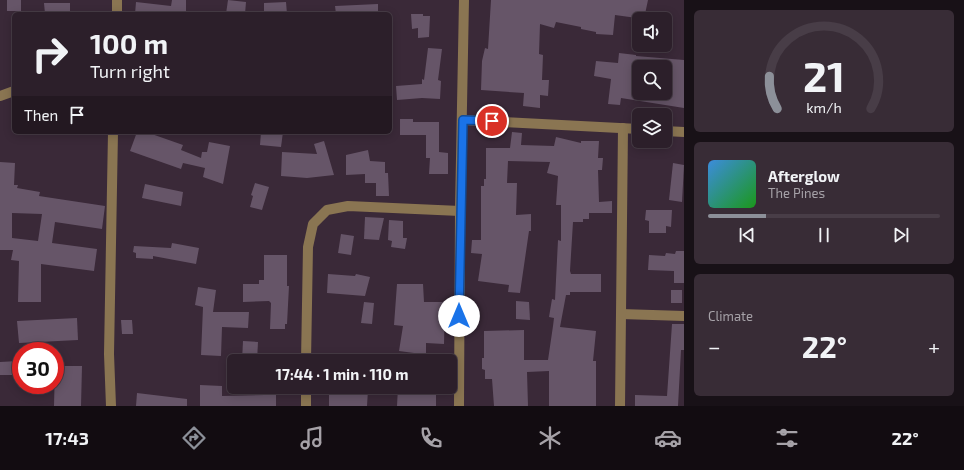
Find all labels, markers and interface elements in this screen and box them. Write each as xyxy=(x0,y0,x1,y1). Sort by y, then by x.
map controls xyxy=(632,12,672,148)
button: sound xyxy=(632,12,672,52)
text: 100 m xyxy=(90,26,168,60)
icon: right xyxy=(24,28,76,80)
text: 21 xyxy=(803,50,845,100)
text: Turn right xyxy=(90,60,170,82)
button: search xyxy=(632,60,672,100)
text: km/h xyxy=(806,99,842,116)
icon: arrive xyxy=(66,104,88,126)
pin xyxy=(475,104,509,138)
text: Then xyxy=(24,106,58,124)
button: layers xyxy=(632,108,672,148)
icon: arrive xyxy=(481,110,503,132)
text: Afterglow xyxy=(768,167,840,185)
text: The Pines xyxy=(768,185,825,201)
icon: previous xyxy=(736,224,758,246)
icon: pause xyxy=(813,224,835,246)
icon: next xyxy=(890,224,912,246)
position arrow xyxy=(438,295,480,337)
text: Climate xyxy=(708,308,753,324)
text: 22° xyxy=(802,328,847,364)
text: − xyxy=(708,333,721,359)
text: + xyxy=(928,333,940,359)
speed limit sign: 30 xyxy=(12,342,64,394)
text: 17:44 · 1 min · 110 m xyxy=(276,365,408,383)
icon: directions xyxy=(180,424,208,452)
icon: music xyxy=(298,424,326,452)
icon: phone xyxy=(417,424,445,452)
icon: climate xyxy=(536,424,564,452)
icon: car xyxy=(654,424,682,452)
icon: filters xyxy=(773,424,801,452)
text: 17:43 xyxy=(45,427,89,449)
text: 22° xyxy=(892,427,919,449)

